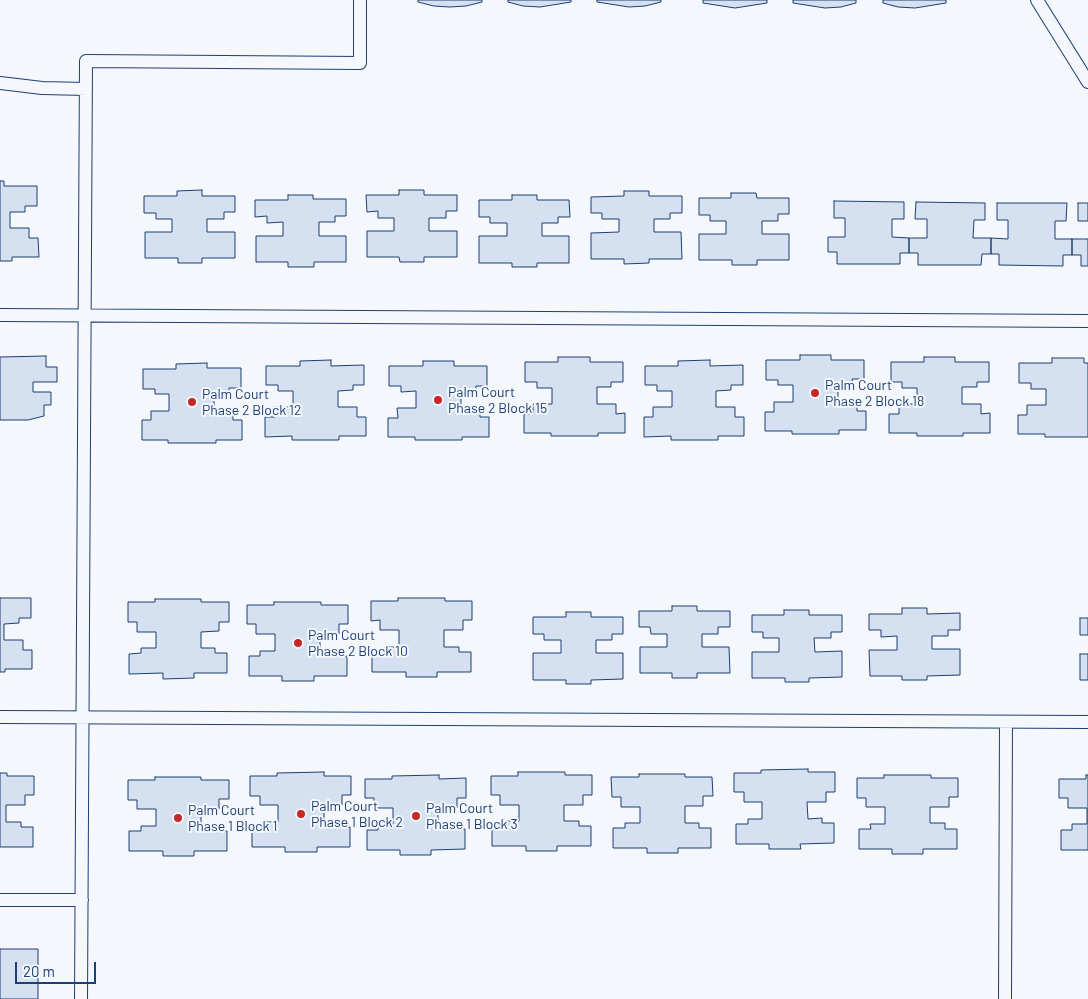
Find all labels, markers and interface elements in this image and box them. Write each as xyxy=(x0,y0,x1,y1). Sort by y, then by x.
place label: Palm Court Phase 2 Block 18 xyxy=(825,377,924,410)
place label: Palm Court Phase 2 Block 15 xyxy=(448,384,547,417)
place label: Palm Court Phase 2 Block 12 xyxy=(202,386,301,418)
marker: Palm Court Phase 2 Block 18 xyxy=(809,387,821,399)
marker: Palm Court Phase 2 Block 15 xyxy=(432,394,444,406)
marker: Palm Court Phase 2 Block 12 xyxy=(186,396,198,408)
place label: Palm Court Phase 2 Block 10 xyxy=(308,627,408,660)
marker: Palm Court Phase 2 Block 10 xyxy=(292,637,304,649)
place label: Palm Court Phase 1 Block 2 xyxy=(311,798,403,830)
place label: Palm Court Phase 1 Block 3 xyxy=(426,800,518,832)
place label: Palm Court Phase 1 Block 1 xyxy=(188,802,277,834)
marker: Palm Court Phase 1 Block 2 xyxy=(295,808,307,820)
marker: Palm Court Phase 1 Block 3 xyxy=(410,810,422,822)
marker: Palm Court Phase 1 Block 1 xyxy=(172,812,184,824)
scale bar xyxy=(18,952,99,984)
text: 20 m xyxy=(23,962,55,980)

